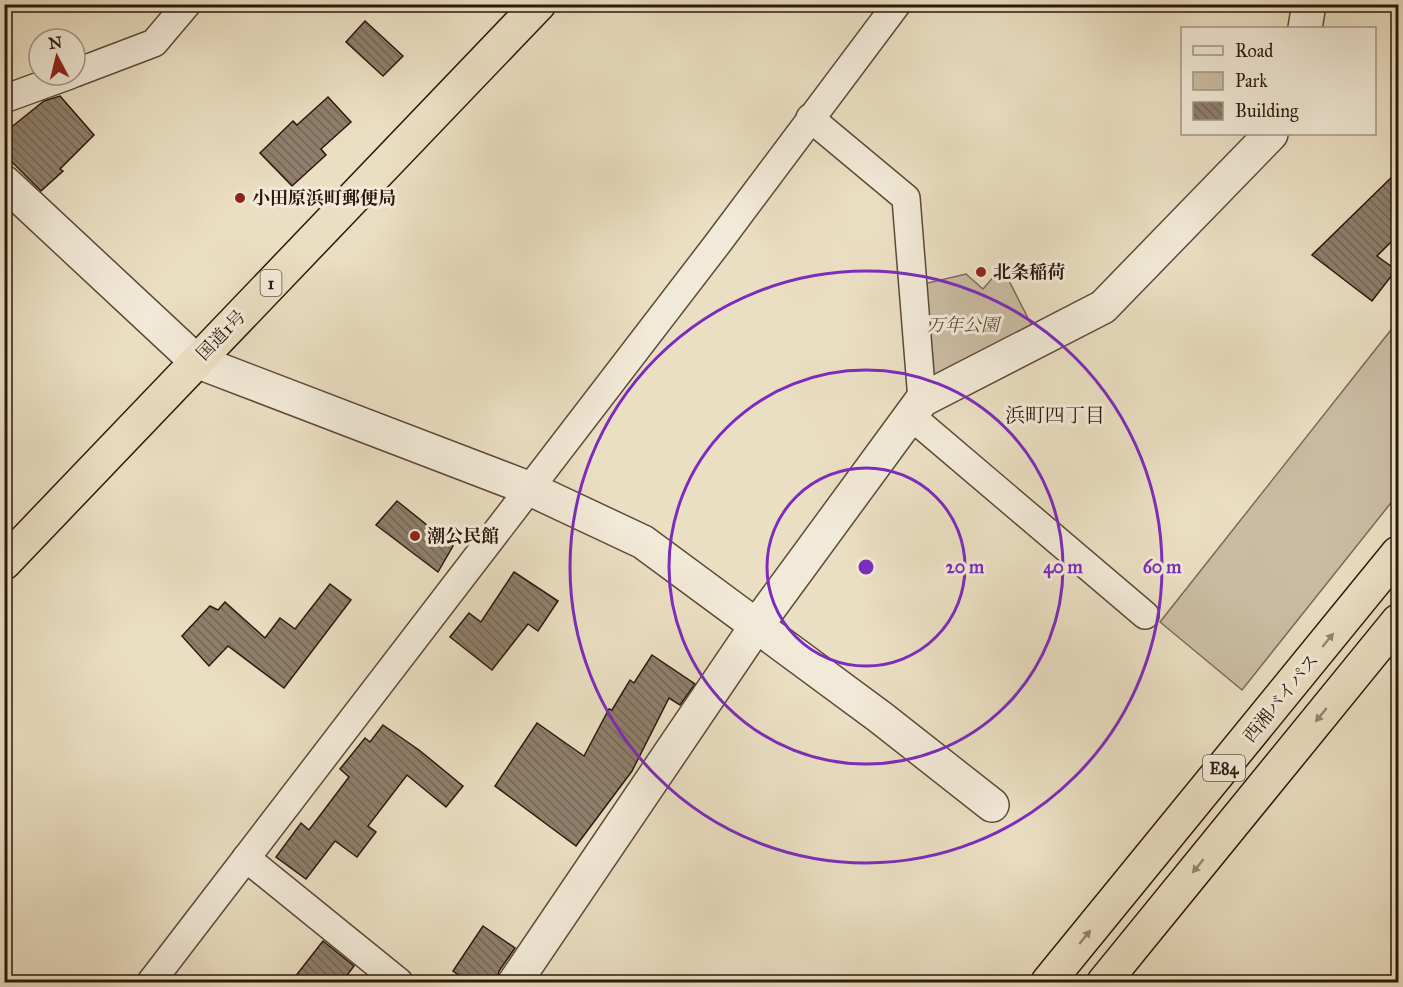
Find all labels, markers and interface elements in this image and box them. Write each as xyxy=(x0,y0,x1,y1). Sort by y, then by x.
north arrow xyxy=(27,27,87,87)
legend xyxy=(1181,27,1376,135)
text: N xyxy=(47,32,64,53)
text: Road xyxy=(1235,40,1273,62)
text: Park xyxy=(1235,70,1268,92)
text: Building xyxy=(1235,100,1299,123)
place label: 小田原浜町郵便局 xyxy=(252,187,396,209)
marker: 小田原浜町郵便局 xyxy=(233,191,247,205)
place label: 北条稲荷 xyxy=(993,261,1065,283)
marker: 北条稲荷 xyxy=(974,265,988,279)
road number: 1 xyxy=(260,270,282,296)
street label: 国道1号 xyxy=(192,305,250,365)
park label: 万年公園 xyxy=(927,314,1002,336)
district label: 浜町四丁目 xyxy=(1005,403,1105,427)
place label: 潮公民館 xyxy=(427,525,499,547)
marker: 潮公民館 xyxy=(408,529,422,543)
text: 20 m xyxy=(946,556,985,578)
text: 40 m xyxy=(1043,556,1084,579)
text: 60 m xyxy=(1143,556,1182,578)
centre of rings xyxy=(856,557,876,577)
one-way arrow xyxy=(1322,632,1335,648)
street label: 西湘バイパス xyxy=(1239,649,1323,747)
one-way arrow xyxy=(1315,707,1328,723)
road number: E84 xyxy=(1203,755,1245,781)
one-way arrow xyxy=(1192,858,1205,873)
one-way arrow xyxy=(1079,929,1092,945)

